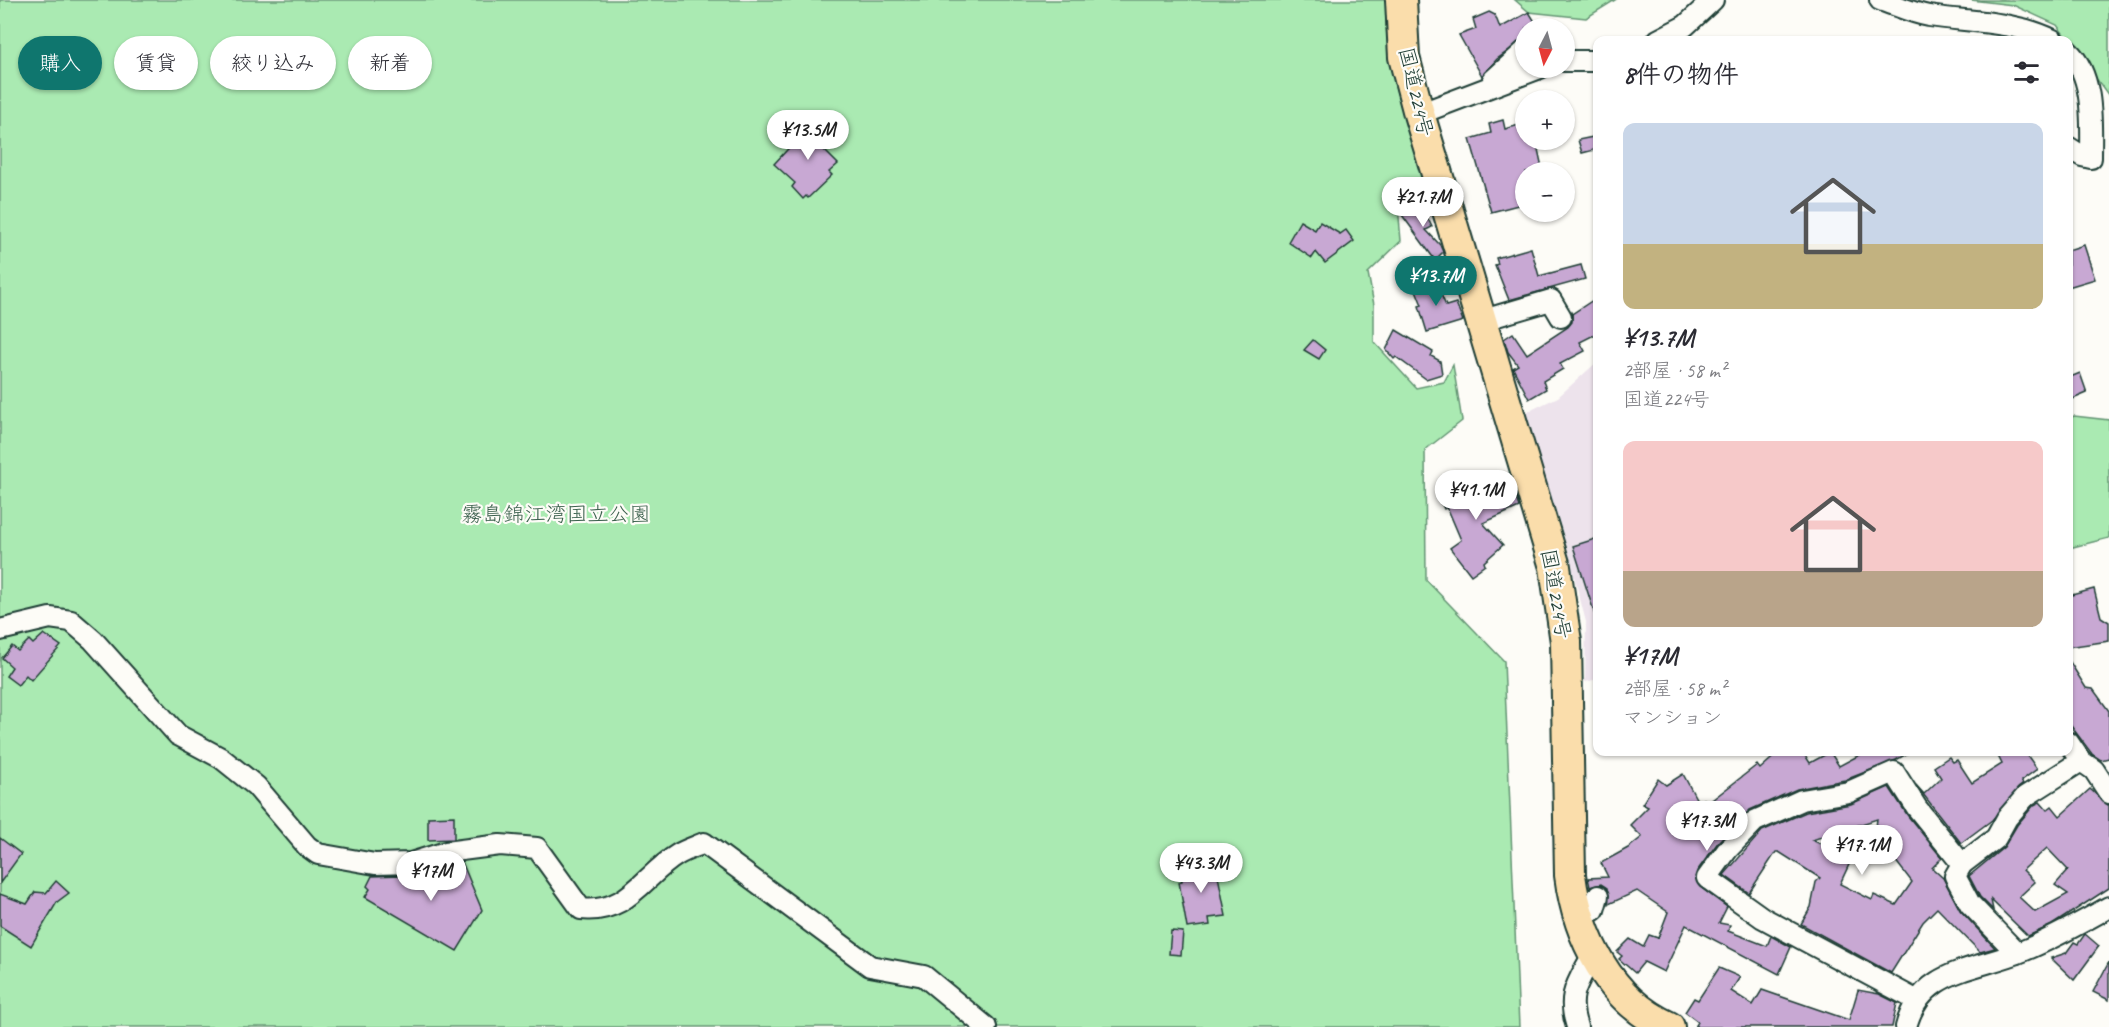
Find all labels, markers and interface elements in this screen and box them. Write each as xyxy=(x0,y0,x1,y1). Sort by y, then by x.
north arrow xyxy=(1515,18,1575,78)
map controls xyxy=(1515,18,1575,222)
chip: 購入 xyxy=(18,36,102,90)
chip: 賃貸 xyxy=(114,36,198,90)
chip: 絞り込み xyxy=(210,36,336,90)
chip: 新着 xyxy=(348,36,432,90)
street label: 国道224号 xyxy=(1393,45,1439,139)
icon: filters xyxy=(2010,56,2043,89)
text: 8件の物件 xyxy=(1623,58,1739,91)
button: + xyxy=(1515,90,1575,150)
pin: ¥13.5M xyxy=(759,110,857,161)
text: ¥13.5M xyxy=(781,117,835,142)
button: − xyxy=(1515,162,1575,222)
icon: home xyxy=(1779,162,1887,270)
pin: ¥21.7M xyxy=(1374,177,1472,228)
text: ¥21.7M xyxy=(1396,184,1450,209)
pin: ¥13.7M xyxy=(1387,256,1485,307)
text: ¥13.7M xyxy=(1409,263,1463,288)
text: ¥13.7M xyxy=(1623,321,1694,354)
text: 2部屋 · 58 m² xyxy=(1623,358,1726,383)
text: 国道224号 xyxy=(1623,387,1710,412)
pin: ¥41.1M xyxy=(1427,470,1525,521)
text: ¥41.1M xyxy=(1449,477,1503,502)
icon: home xyxy=(1779,480,1887,588)
park label: 霧島錦江湾国立公園 xyxy=(462,501,651,527)
street label: 国道224号 xyxy=(1535,547,1577,641)
text: ¥17M xyxy=(1623,639,1677,672)
text: 2部屋 · 58 m² xyxy=(1623,676,1726,701)
text: マンション xyxy=(1623,705,1722,730)
pin: ¥17.3M xyxy=(1658,801,1756,852)
text: ¥17.3M xyxy=(1680,808,1734,833)
pin: ¥17.1M xyxy=(1813,825,1911,876)
text: ¥17.1M xyxy=(1835,832,1889,857)
pin: ¥43.3M xyxy=(1152,843,1250,894)
text: ¥43.3M xyxy=(1174,850,1228,875)
pin: ¥17M xyxy=(395,851,467,902)
text: ¥17M xyxy=(410,858,452,883)

